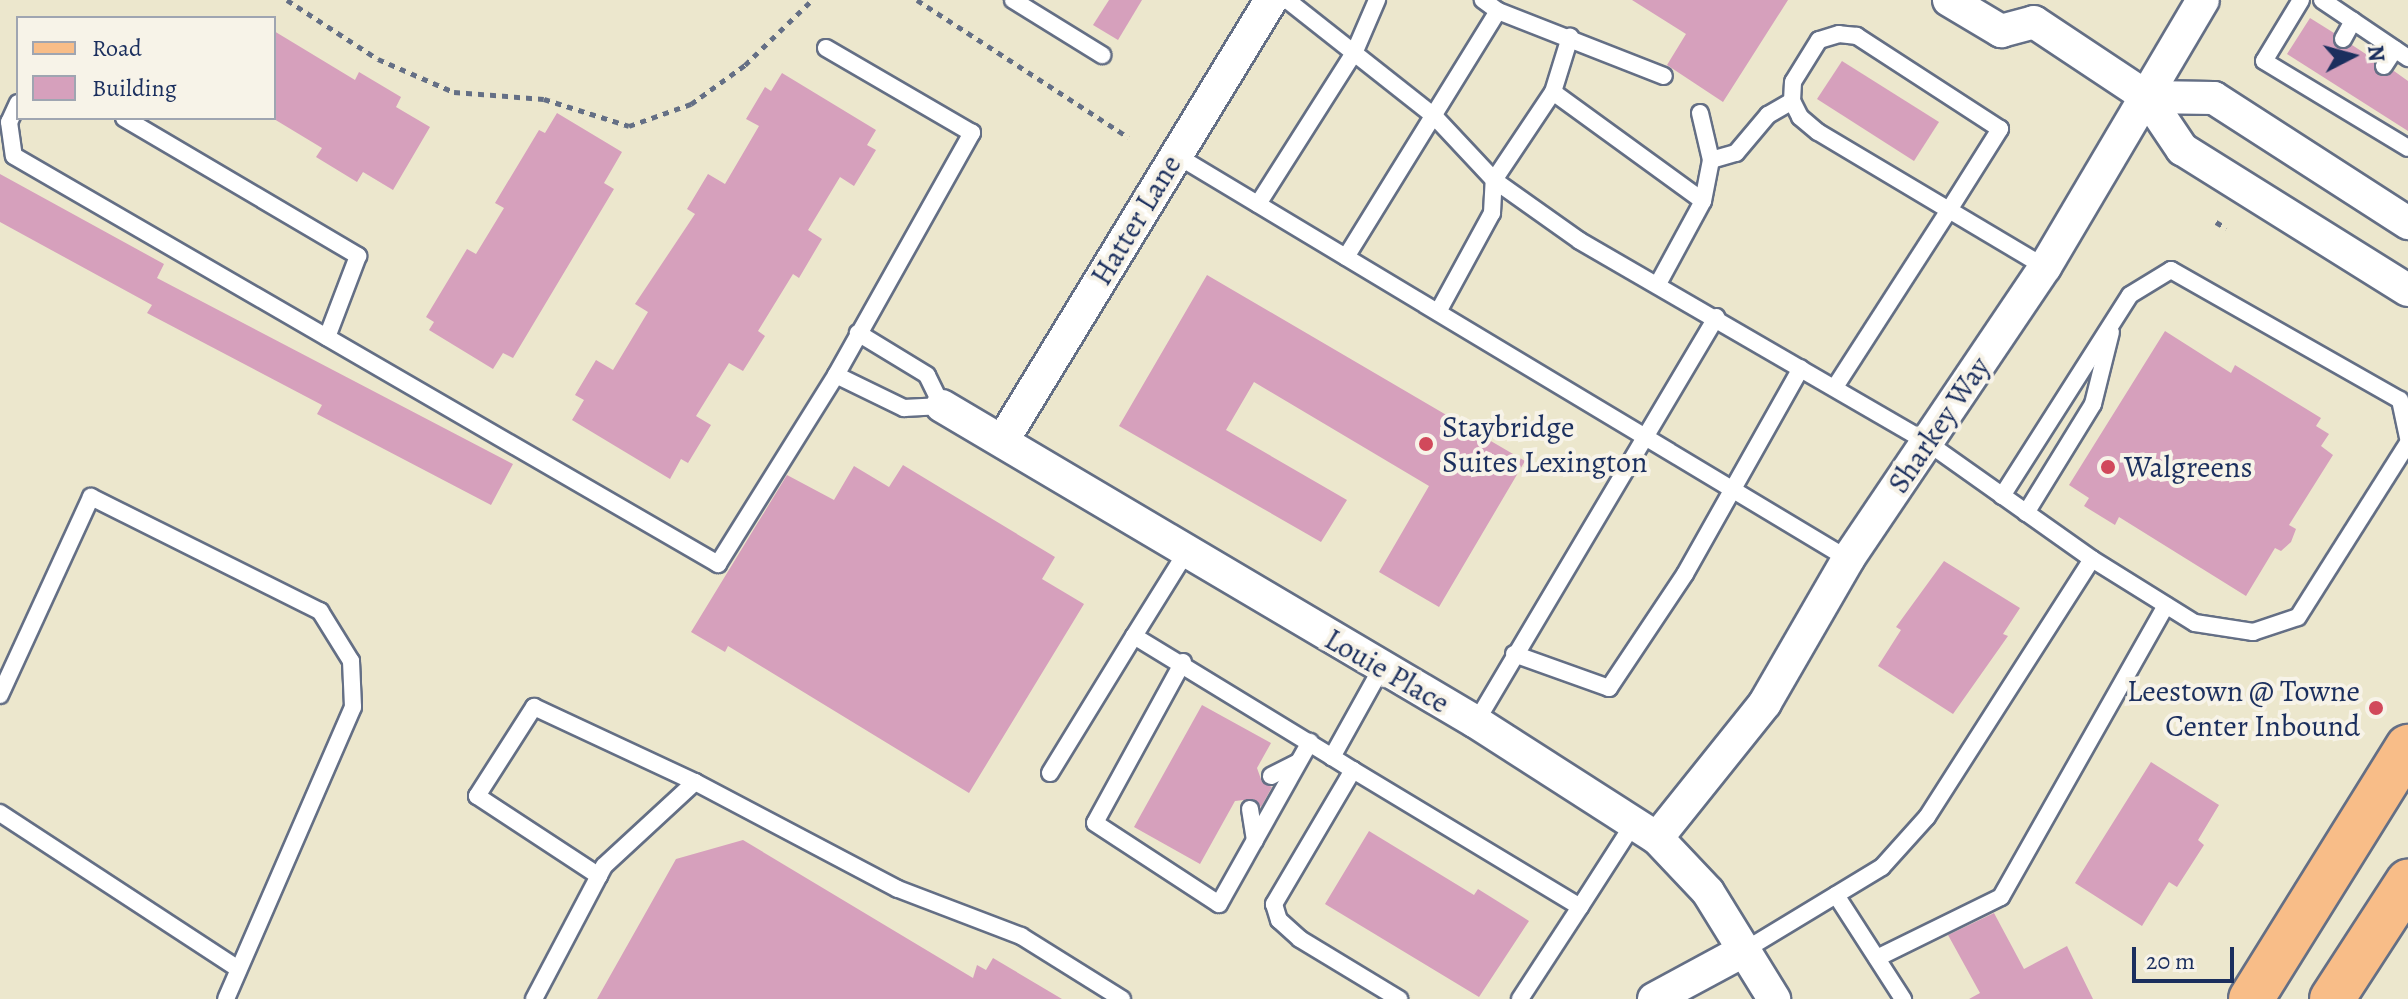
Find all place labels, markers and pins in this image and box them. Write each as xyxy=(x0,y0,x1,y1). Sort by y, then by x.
place label: Staybridge Suites Lexington xyxy=(1442,409,1647,480)
marker: Staybridge Suites Lexington xyxy=(1417,435,1435,453)
place label: Walgreens xyxy=(2124,449,2252,485)
marker: Walgreens xyxy=(2099,458,2117,476)
place label: Leestown @ Towne Center Inbound xyxy=(2127,673,2360,744)
marker: Leestown @ Towne Center Inbound xyxy=(2367,699,2385,717)

